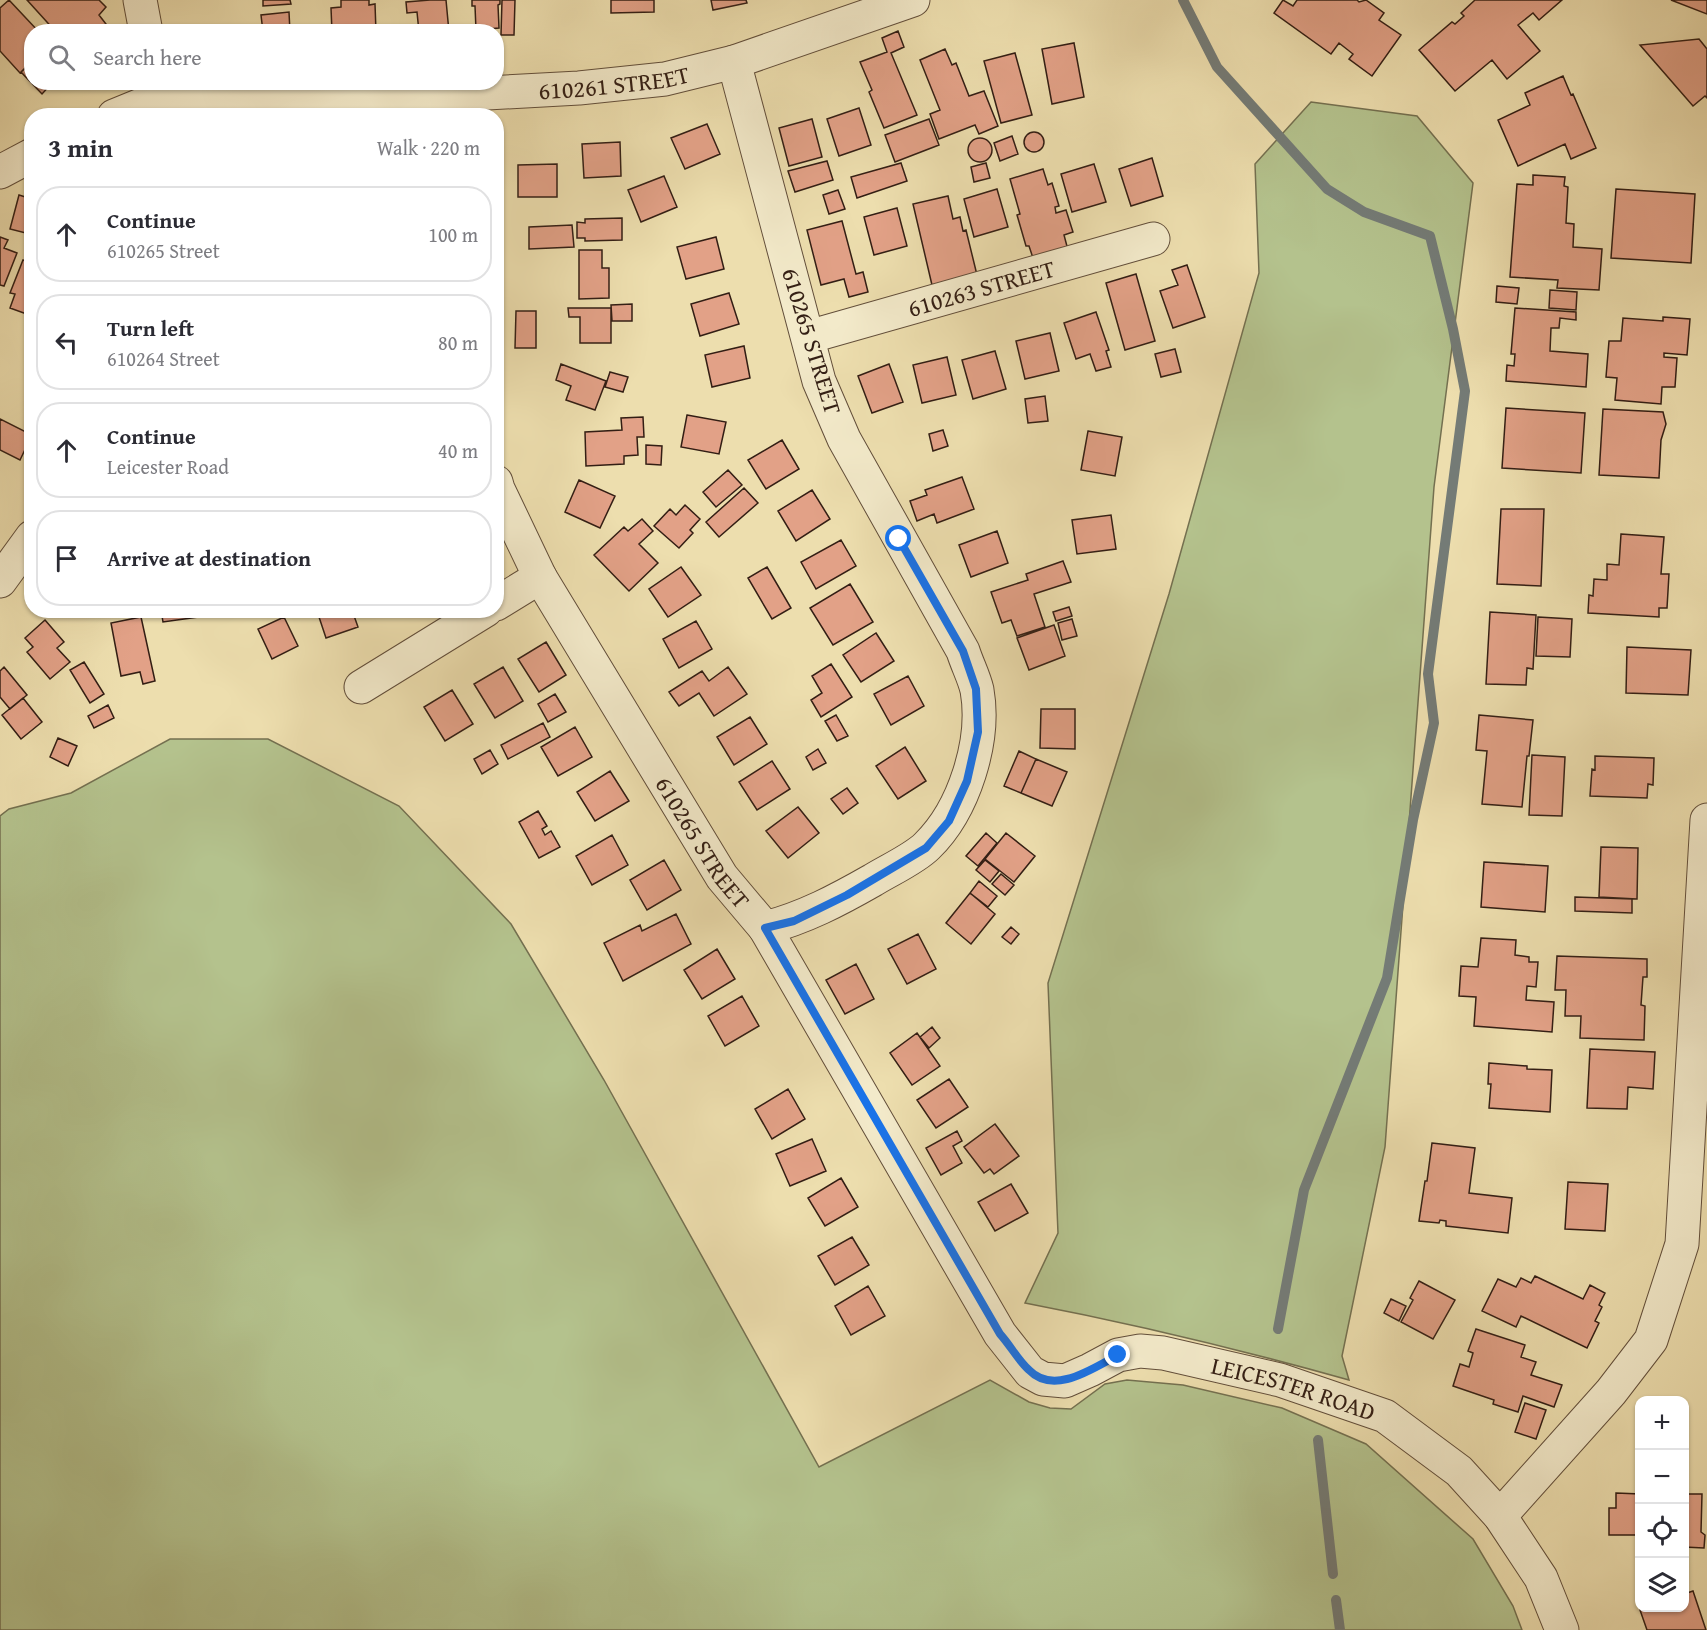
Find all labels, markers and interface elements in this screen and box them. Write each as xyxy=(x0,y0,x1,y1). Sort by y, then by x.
search box xyxy=(24,24,504,90)
icon: search xyxy=(45,41,78,74)
text: Search here xyxy=(93,41,202,73)
street label: 610261 STREET xyxy=(538,56,693,108)
text: 3 min xyxy=(48,128,113,167)
text: Walk · 220 m xyxy=(377,133,480,162)
text: Continue xyxy=(107,204,196,236)
icon: ahead xyxy=(50,218,83,251)
text: 100 m xyxy=(428,220,478,249)
text: 610265 Street xyxy=(107,236,220,265)
street label: 610263 STREET xyxy=(904,250,1059,325)
street label: 610265 STREET xyxy=(773,264,851,418)
text: Turn left xyxy=(107,312,194,344)
icon: left xyxy=(50,326,83,359)
text: 80 m xyxy=(438,328,478,357)
text: 610264 Street xyxy=(107,344,220,373)
text: Continue xyxy=(107,420,196,452)
icon: ahead xyxy=(50,434,83,467)
text: 40 m xyxy=(438,436,478,465)
text: Leicester Road xyxy=(107,452,229,481)
route start xyxy=(885,525,911,551)
icon: arrive xyxy=(50,542,83,575)
text: Arrive at destination xyxy=(107,542,311,574)
street label: 610265 STREET xyxy=(647,769,759,916)
route end xyxy=(1104,1341,1130,1367)
street label: LEICESTER ROAD xyxy=(1208,1347,1380,1429)
map controls xyxy=(1635,1396,1689,1612)
button: + xyxy=(1635,1396,1689,1450)
button: − xyxy=(1635,1450,1689,1504)
button: locate xyxy=(1635,1504,1689,1558)
button: layers xyxy=(1635,1558,1689,1612)

